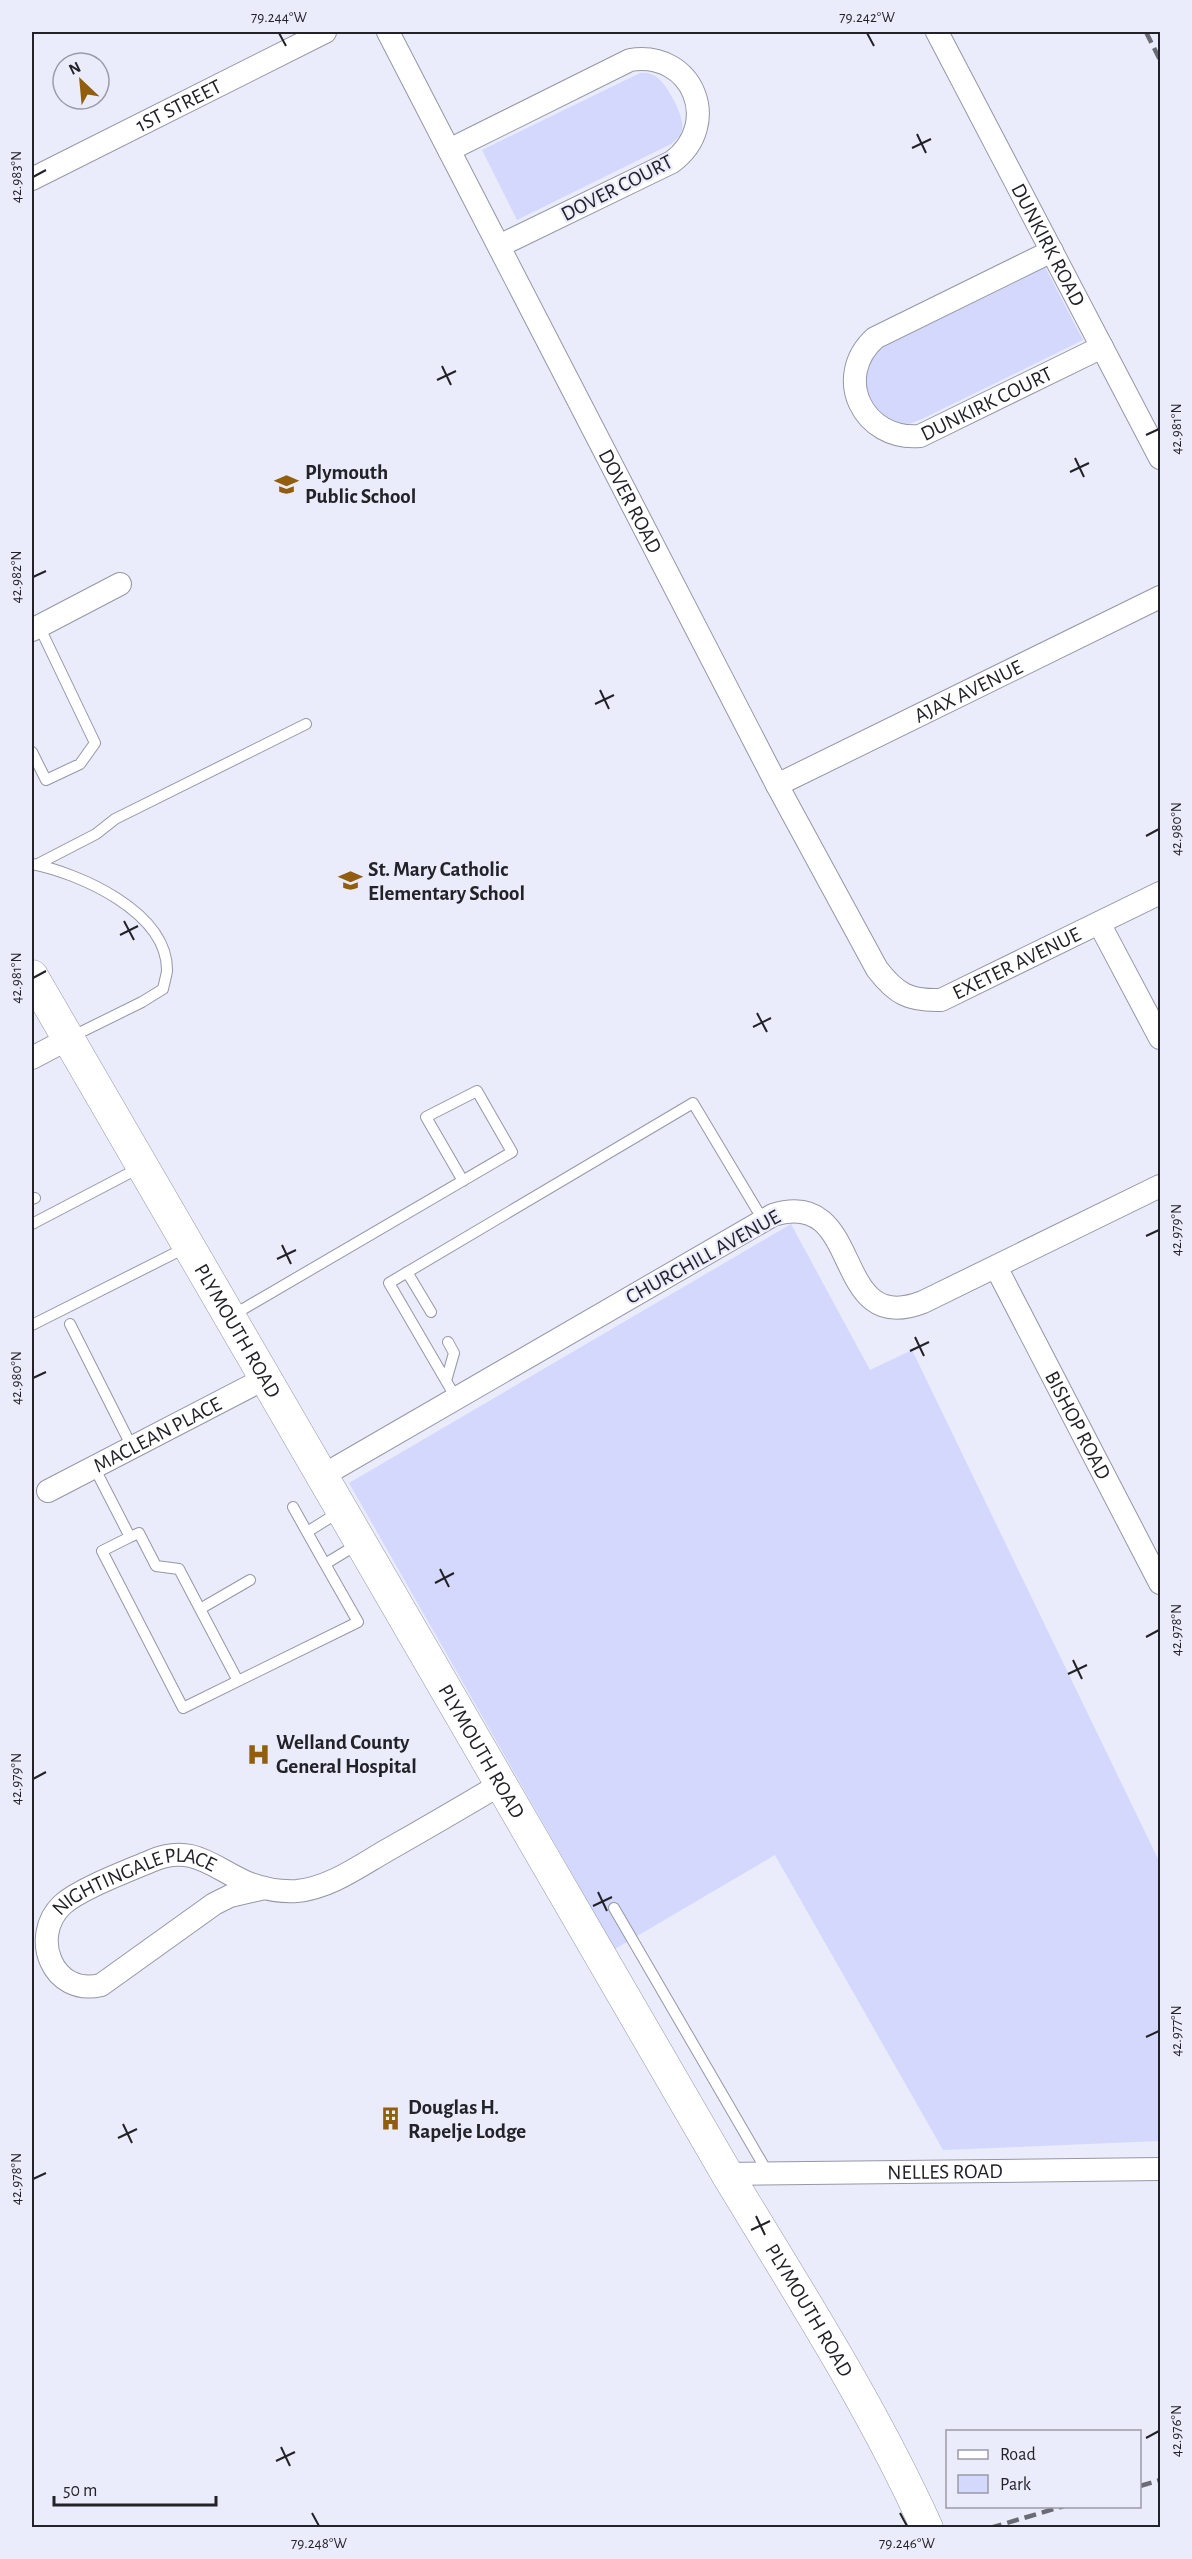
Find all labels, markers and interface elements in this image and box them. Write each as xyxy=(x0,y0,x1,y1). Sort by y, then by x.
text: 79.244°W xyxy=(251,10,308,25)
text: 79.242°W xyxy=(839,10,895,25)
north arrow xyxy=(51,51,111,111)
text: N xyxy=(66,59,83,78)
street label: 1ST STREET xyxy=(132,75,225,136)
text: 42.983°N xyxy=(9,151,24,203)
street label: DOVER COURT xyxy=(558,151,676,225)
street label: DUNKIRK ROAD xyxy=(1008,180,1089,309)
street label: DUNKIRK COURT xyxy=(917,363,1055,444)
text: 42.981°N xyxy=(1169,403,1184,455)
street label: DOVER ROAD xyxy=(595,446,666,557)
place label: Plymouth Public School xyxy=(305,462,416,507)
school or university icon: Plymouth Public School xyxy=(274,471,300,497)
text: 42.982°N xyxy=(9,550,24,604)
street label: AJAX AVENUE xyxy=(911,656,1026,727)
text: 42.980°N xyxy=(1169,802,1184,856)
place label: St. Mary Catholic Elementary School xyxy=(368,859,525,904)
school or university icon: St. Mary Catholic Elementary School xyxy=(337,868,363,894)
street label: EXETER AVENUE xyxy=(949,923,1084,1003)
text: 42.981°N xyxy=(9,952,24,1004)
text: 42.979°N xyxy=(1169,1204,1184,1256)
street label: CHURCHILL AVENUE xyxy=(622,1206,784,1308)
street label: PLYMOUTH ROAD xyxy=(191,1260,285,1401)
text: 42.980°N xyxy=(9,1351,24,1405)
street label: BISHOP ROAD xyxy=(1041,1367,1115,1483)
street label: MACLEAN PLACE xyxy=(90,1393,225,1476)
text: 42.978°N xyxy=(1169,1604,1184,1656)
street label: PLYMOUTH ROAD xyxy=(435,1680,529,1822)
place label: Welland County General Hospital xyxy=(276,1732,417,1777)
hospital icon: Welland County General Hospital xyxy=(245,1741,271,1767)
text: 42.979°N xyxy=(9,1753,24,1805)
street label: NIGHTINGALE PLACE xyxy=(48,1844,220,1919)
text: 42.977°N xyxy=(1169,2005,1184,2057)
place label: Douglas H. Rapelje Lodge xyxy=(408,2097,526,2142)
building icon: Douglas H. Rapelje Lodge xyxy=(377,2106,403,2132)
text: 42.978°N xyxy=(9,2153,24,2205)
street label: NELLES ROAD xyxy=(887,2160,1003,2183)
street label: PLYMOUTH ROAD xyxy=(761,2240,857,2380)
text: 42.976°N xyxy=(1169,2405,1184,2457)
legend xyxy=(946,2430,1141,2508)
text: Road xyxy=(1000,2446,1036,2464)
scale bar xyxy=(54,2469,216,2507)
text: Park xyxy=(1000,2476,1032,2494)
text: 50 m xyxy=(63,2482,97,2500)
text: 79.248°W xyxy=(291,2536,348,2551)
text: 79.246°W xyxy=(879,2536,936,2551)

